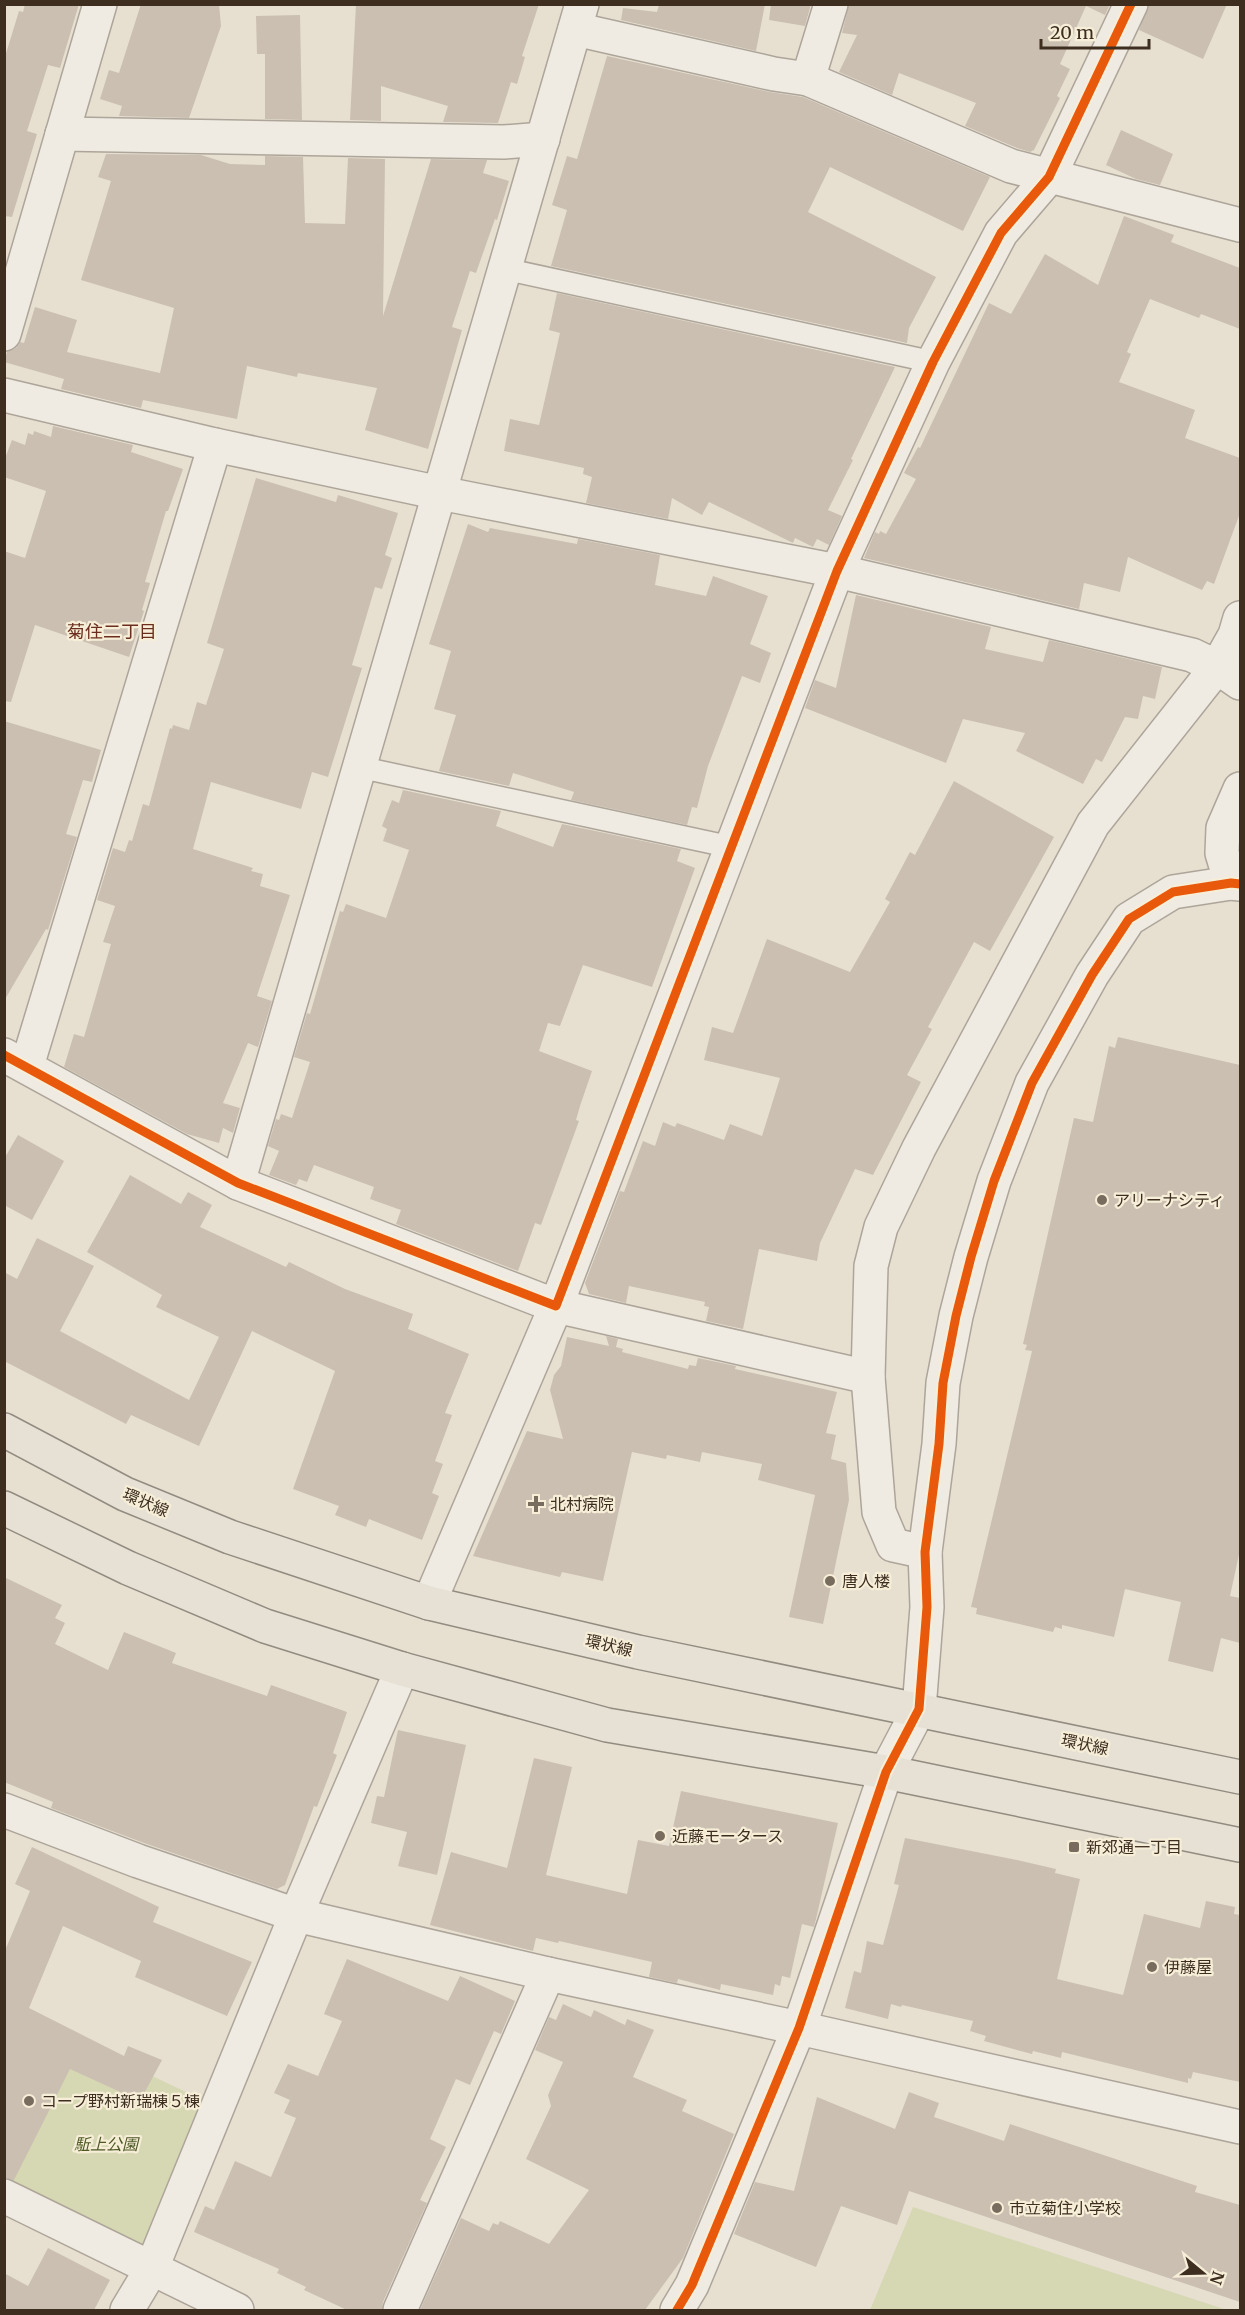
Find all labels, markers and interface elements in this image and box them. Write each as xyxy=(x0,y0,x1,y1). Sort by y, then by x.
scale bar xyxy=(1041,12,1149,50)
text: 20 m xyxy=(1050,21,1094,44)
district label: 菊住二丁目 xyxy=(67,620,157,643)
place label: アリーナシティ xyxy=(1114,1190,1225,1210)
marker: アリーナシティ xyxy=(1095,1193,1109,1207)
street label: 環状線 xyxy=(120,1483,172,1521)
place label: 北村病院 xyxy=(550,1494,614,1514)
marker: 北村病院 xyxy=(527,1495,545,1513)
place label: 唐人楼 xyxy=(842,1571,890,1591)
marker: 唐人楼 xyxy=(823,1574,837,1588)
street label: 環状線 xyxy=(583,1630,635,1660)
street label: 環状線 xyxy=(1059,1729,1111,1759)
place label: 近藤モータース xyxy=(672,1826,783,1846)
marker: 近藤モータース xyxy=(653,1829,667,1843)
place label: 新郊通一丁目 xyxy=(1086,1837,1182,1857)
marker: 新郊通一丁目 xyxy=(1067,1840,1081,1854)
place label: 伊藤屋 xyxy=(1164,1957,1212,1977)
marker: 伊藤屋 xyxy=(1145,1960,1159,1974)
place label: コープ野村新瑞棟５棟 xyxy=(41,2091,200,2111)
marker: コープ野村新瑞棟５棟 xyxy=(22,2094,36,2108)
park label: 駈上公園 xyxy=(74,2134,140,2154)
place label: 市立菊住小学校 xyxy=(1009,2198,1121,2218)
marker: 市立菊住小学校 xyxy=(990,2201,1004,2215)
north arrow xyxy=(1173,2243,1233,2303)
text: N xyxy=(1206,2269,1229,2287)

